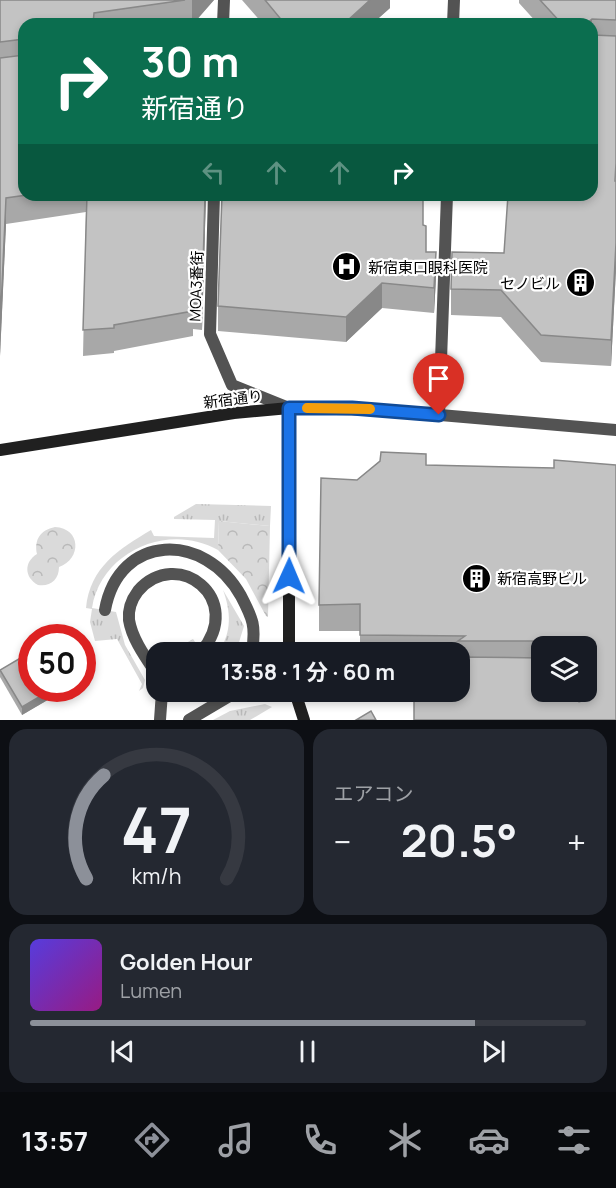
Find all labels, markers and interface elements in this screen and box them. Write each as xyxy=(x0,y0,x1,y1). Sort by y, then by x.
text: 30 m xyxy=(141,32,239,90)
icon: right xyxy=(42,42,120,120)
text: 新宿通り xyxy=(141,89,249,126)
icon: left xyxy=(197,156,230,189)
icon: ahead xyxy=(260,156,293,189)
icon: ahead xyxy=(323,156,356,189)
icon: right xyxy=(386,156,419,189)
street label: MOA3番街 xyxy=(184,250,208,322)
hospital icon: 新宿東口眼科医院 xyxy=(331,251,363,283)
place label: 新宿東口眼科医院 xyxy=(368,257,488,278)
building icon: セノビル xyxy=(565,267,597,299)
place label: セノビル xyxy=(500,273,560,294)
pin xyxy=(413,353,464,415)
icon: arrive xyxy=(422,362,455,395)
street label: 新宿通り xyxy=(202,385,264,413)
position arrow xyxy=(257,544,321,608)
building icon: 新宿高野ビル xyxy=(460,562,492,594)
place label: 新宿高野ビル xyxy=(497,568,587,589)
speed limit sign: 50 xyxy=(18,624,96,702)
map controls xyxy=(531,636,597,702)
button: layers xyxy=(531,636,597,702)
text: 13:58 · 1 分 · 60 m xyxy=(221,657,395,687)
text: エアコン xyxy=(334,780,414,807)
text: 47 xyxy=(121,786,192,872)
text: 20.5° xyxy=(401,809,517,871)
text: − xyxy=(334,819,351,864)
text: + xyxy=(567,819,586,864)
text: km/h xyxy=(131,861,181,890)
text: Golden Hour xyxy=(120,947,253,977)
text: Lumen xyxy=(120,977,182,1004)
icon: previous xyxy=(106,1035,139,1068)
icon: pause xyxy=(291,1035,324,1068)
icon: next xyxy=(477,1035,510,1068)
icon: directions xyxy=(131,1119,173,1161)
icon: music xyxy=(215,1119,257,1161)
icon: phone xyxy=(299,1119,341,1161)
icon: climate xyxy=(384,1119,426,1161)
icon: car xyxy=(468,1119,510,1161)
icon: filters xyxy=(553,1119,595,1161)
text: 13:57 xyxy=(21,1122,88,1159)

